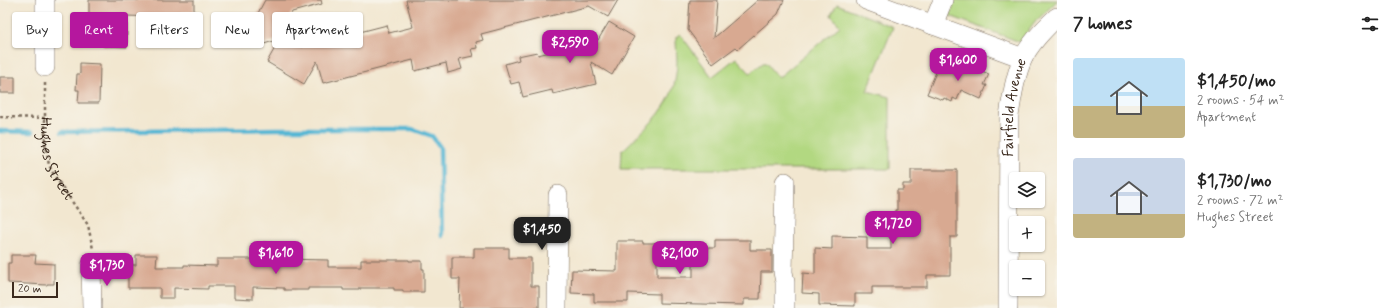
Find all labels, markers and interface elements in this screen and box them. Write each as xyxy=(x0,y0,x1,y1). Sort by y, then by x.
chip: Buy xyxy=(12,12,62,48)
chip: Rent xyxy=(70,12,128,48)
chip: Filters xyxy=(136,12,203,48)
chip: New xyxy=(211,12,264,48)
chip: Apartment xyxy=(272,12,363,48)
text: 7 homes xyxy=(1073,13,1132,35)
icon: filters xyxy=(1359,13,1381,35)
pin: $2,590 xyxy=(537,30,603,64)
text: $2,590 xyxy=(551,34,589,51)
pin: $1,600 xyxy=(925,48,991,82)
text: $1,600 xyxy=(939,52,977,69)
street label: Fairfield Avenue xyxy=(999,55,1032,157)
text: $1,450/mo xyxy=(1197,70,1276,92)
icon: home xyxy=(1105,74,1153,122)
text: 2 rooms · 54 m² xyxy=(1197,92,1284,109)
text: Apartment xyxy=(1197,109,1256,126)
street label: Hughes Street xyxy=(34,117,79,205)
text: $1,730/mo xyxy=(1197,170,1271,192)
map controls xyxy=(1009,172,1045,296)
button: layers xyxy=(1009,172,1045,208)
icon: home xyxy=(1105,174,1153,222)
text: 2 rooms · 72 m² xyxy=(1197,192,1283,209)
text: Hughes Street xyxy=(1197,209,1273,226)
pin: $1,720 xyxy=(860,211,926,245)
text: $1,720 xyxy=(874,215,912,232)
button: + xyxy=(1009,216,1045,252)
pin: $1,450 xyxy=(509,217,575,251)
text: $1,450 xyxy=(523,221,561,238)
pin: $1,610 xyxy=(243,241,309,275)
pin: $2,100 xyxy=(647,241,713,275)
text: $1,610 xyxy=(258,245,294,262)
text: $2,100 xyxy=(661,245,699,262)
pin: $1,730 xyxy=(74,253,140,287)
text: $1,730 xyxy=(89,257,125,274)
button: − xyxy=(1009,260,1045,296)
scale bar xyxy=(12,280,58,299)
text: 20 m xyxy=(18,282,41,296)

